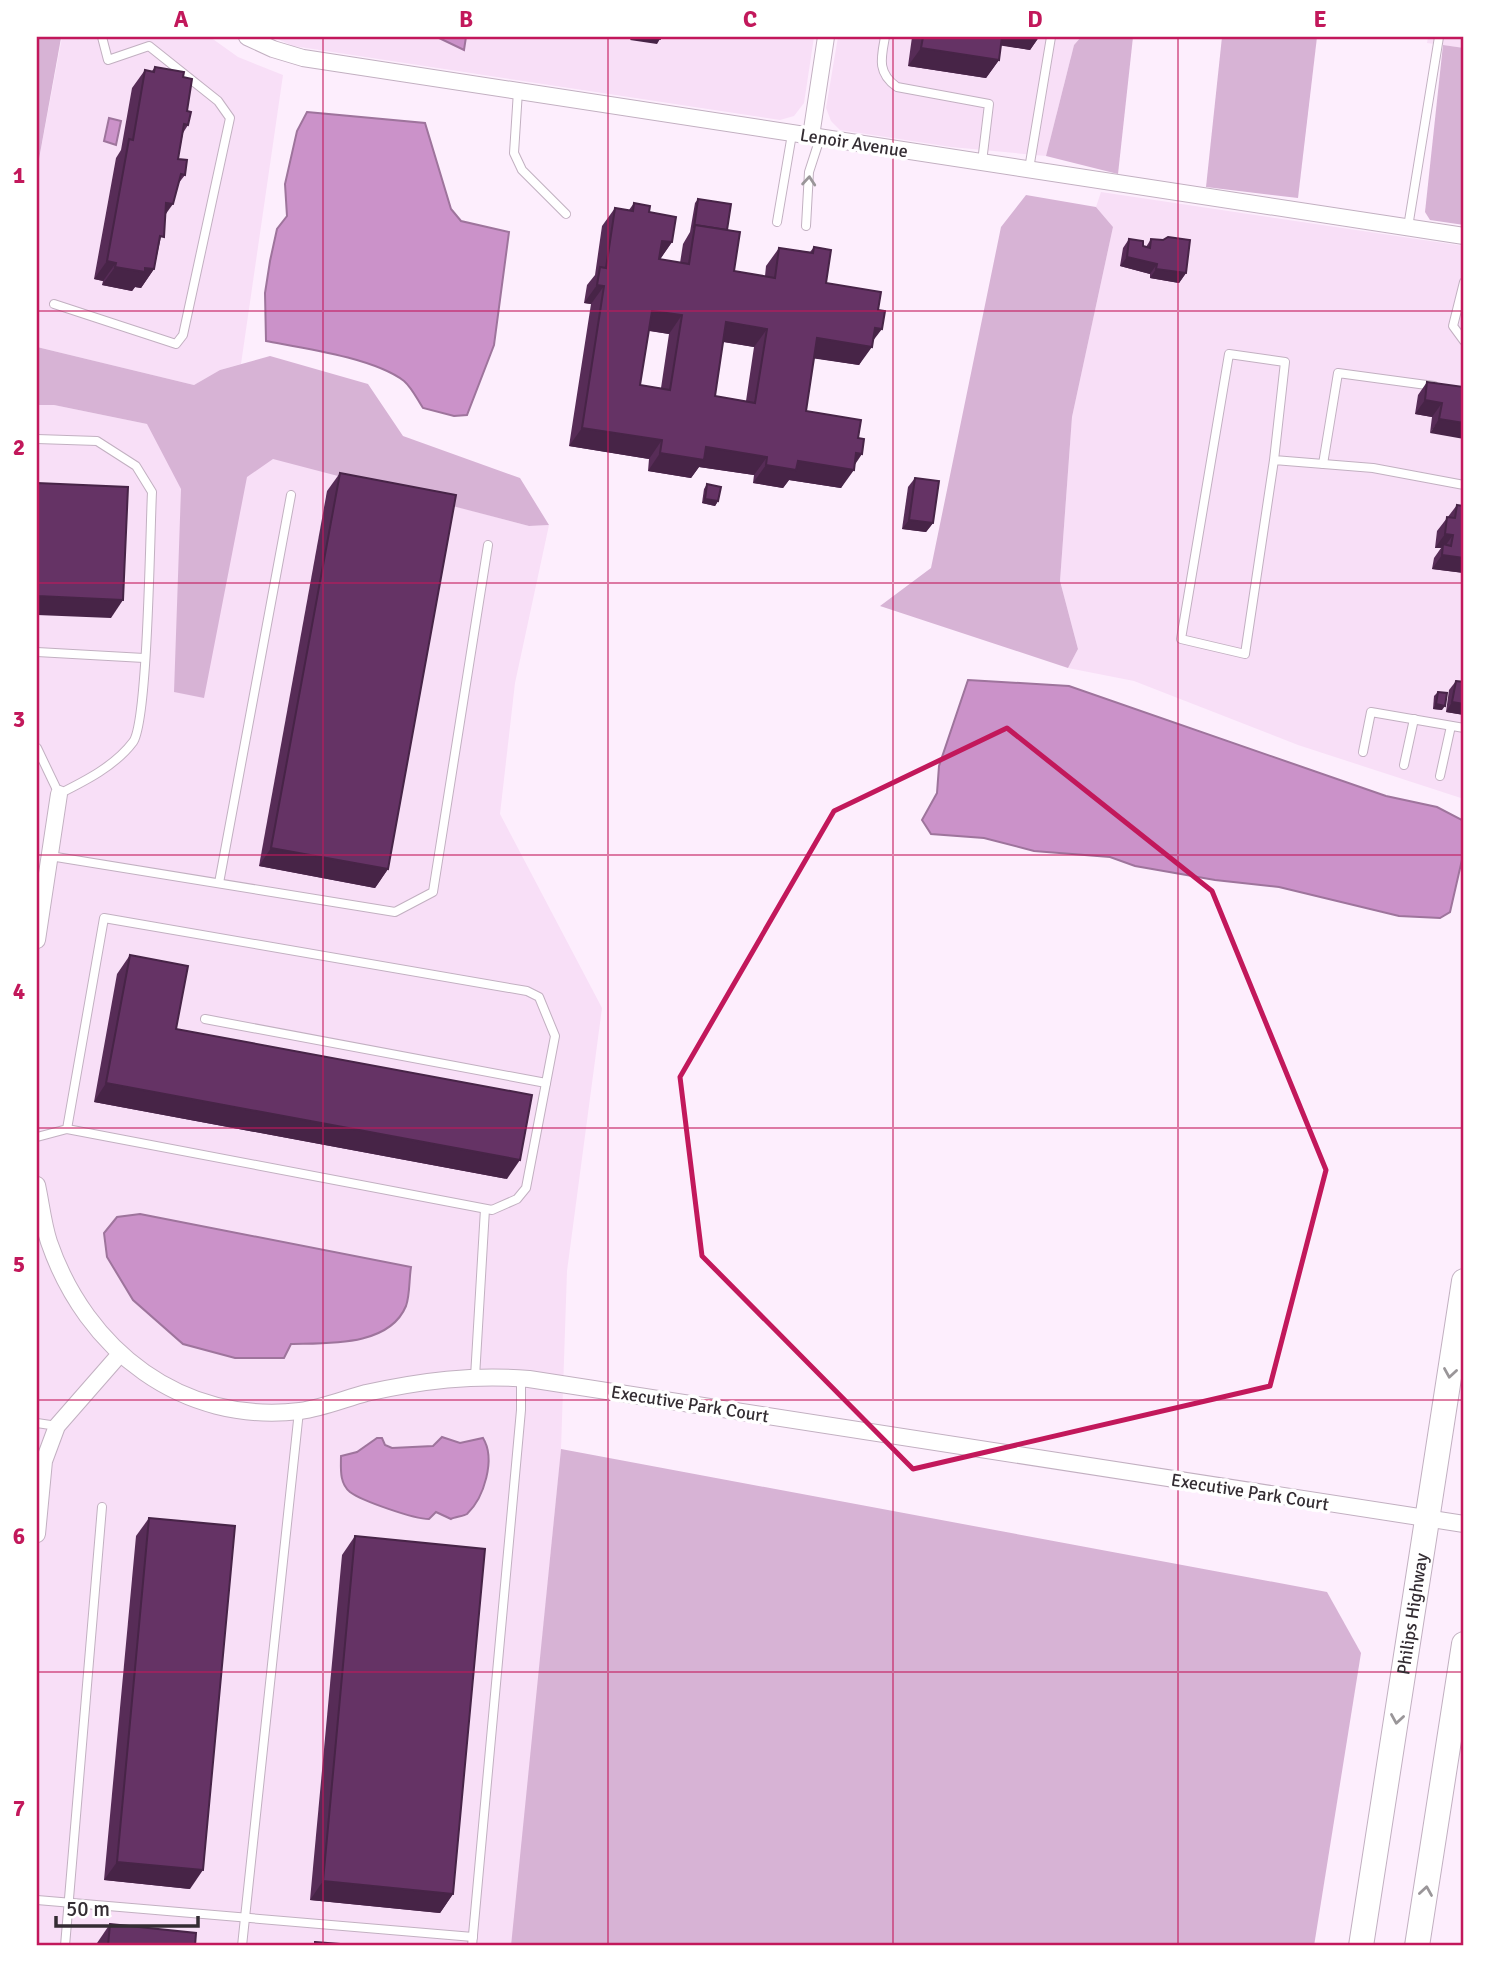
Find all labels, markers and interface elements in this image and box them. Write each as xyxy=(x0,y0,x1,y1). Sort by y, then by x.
text: A xyxy=(174,5,189,34)
text: B xyxy=(459,5,473,34)
text: C xyxy=(743,5,757,34)
text: D xyxy=(1027,5,1043,34)
text: E xyxy=(1313,5,1327,34)
street label: Lenoir Avenue xyxy=(799,124,909,162)
text: 1 xyxy=(13,161,25,190)
one-way arrow xyxy=(801,175,816,186)
text: 2 xyxy=(13,433,25,462)
text: 3 xyxy=(13,705,25,734)
text: 4 xyxy=(13,977,25,1006)
text: 5 xyxy=(13,1250,25,1279)
one-way arrow xyxy=(1443,1367,1458,1379)
street label: Executive Park Court xyxy=(610,1381,770,1427)
street label: Executive Park Court xyxy=(1170,1469,1330,1515)
text: 6 xyxy=(13,1522,25,1551)
street label: Philips Highway xyxy=(1392,1551,1433,1676)
one-way arrow xyxy=(1390,1713,1405,1724)
text: 7 xyxy=(13,1794,25,1823)
scale bar xyxy=(56,1885,198,1929)
one-way arrow xyxy=(1418,1885,1433,1896)
text: 50 m xyxy=(66,1896,110,1922)

